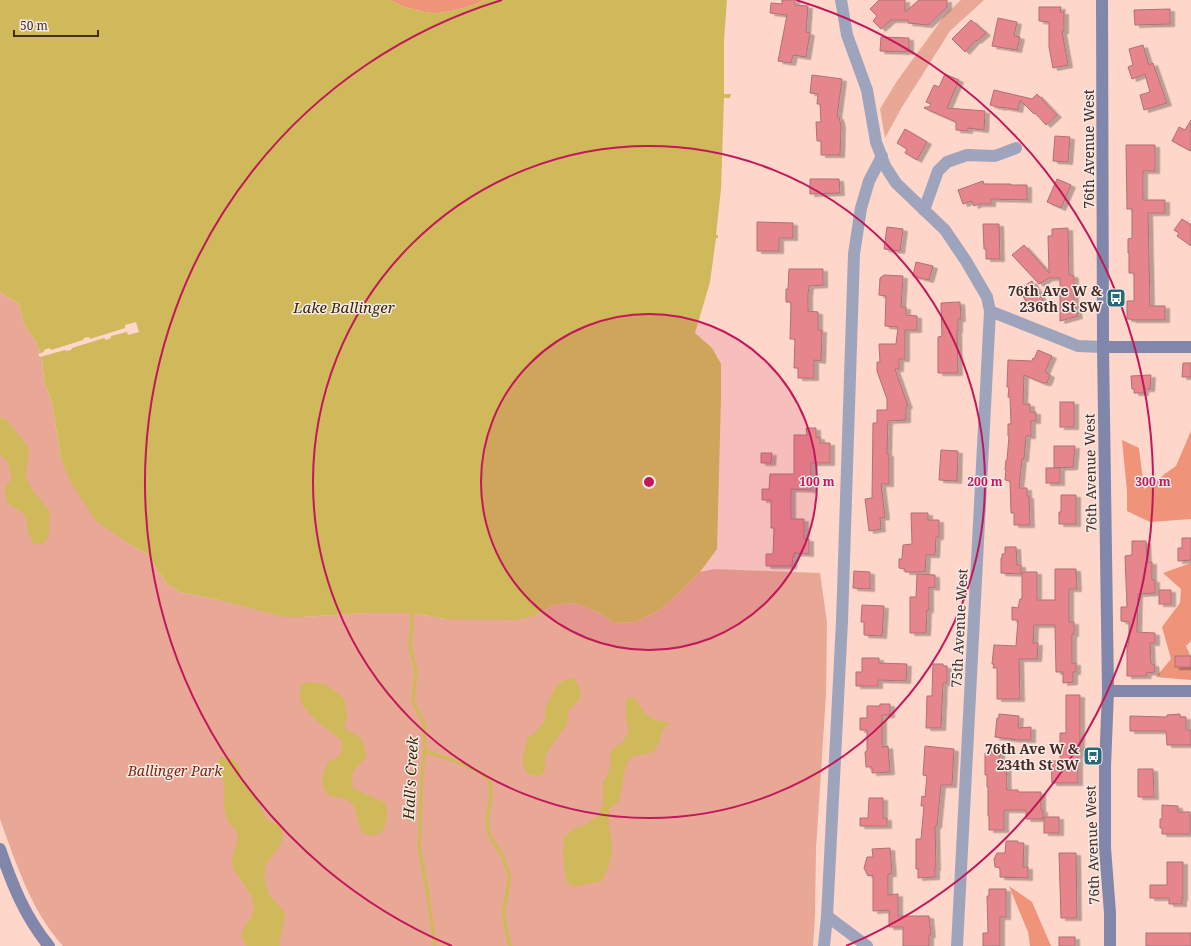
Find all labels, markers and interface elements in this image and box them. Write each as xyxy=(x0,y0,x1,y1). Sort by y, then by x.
scale bar xyxy=(14,12,98,38)
text: 50 m xyxy=(20,17,48,34)
street label: 76th Avenue West xyxy=(1079,89,1098,209)
place label: 76th Ave W & 236th St SW xyxy=(1008,281,1103,316)
bus stop icon: 76th Ave W & 236th St SW xyxy=(1105,287,1127,309)
water label: Lake Ballinger xyxy=(292,297,396,317)
street label: 76th Avenue West xyxy=(1079,413,1101,533)
text: 100 m xyxy=(799,473,835,490)
text: 200 m xyxy=(967,473,1003,490)
text: 300 m xyxy=(1135,473,1171,490)
centre of rings xyxy=(642,475,656,489)
street label: 75th Avenue West xyxy=(946,568,972,688)
water label: Hall's Creek xyxy=(398,735,422,821)
place label: 76th Ave W & 234th St SW xyxy=(985,739,1080,774)
bus stop icon: 76th Ave W & 234th St SW xyxy=(1082,745,1104,767)
park label: Ballinger Park xyxy=(127,761,223,780)
street label: 76th Avenue West xyxy=(1080,785,1104,905)

